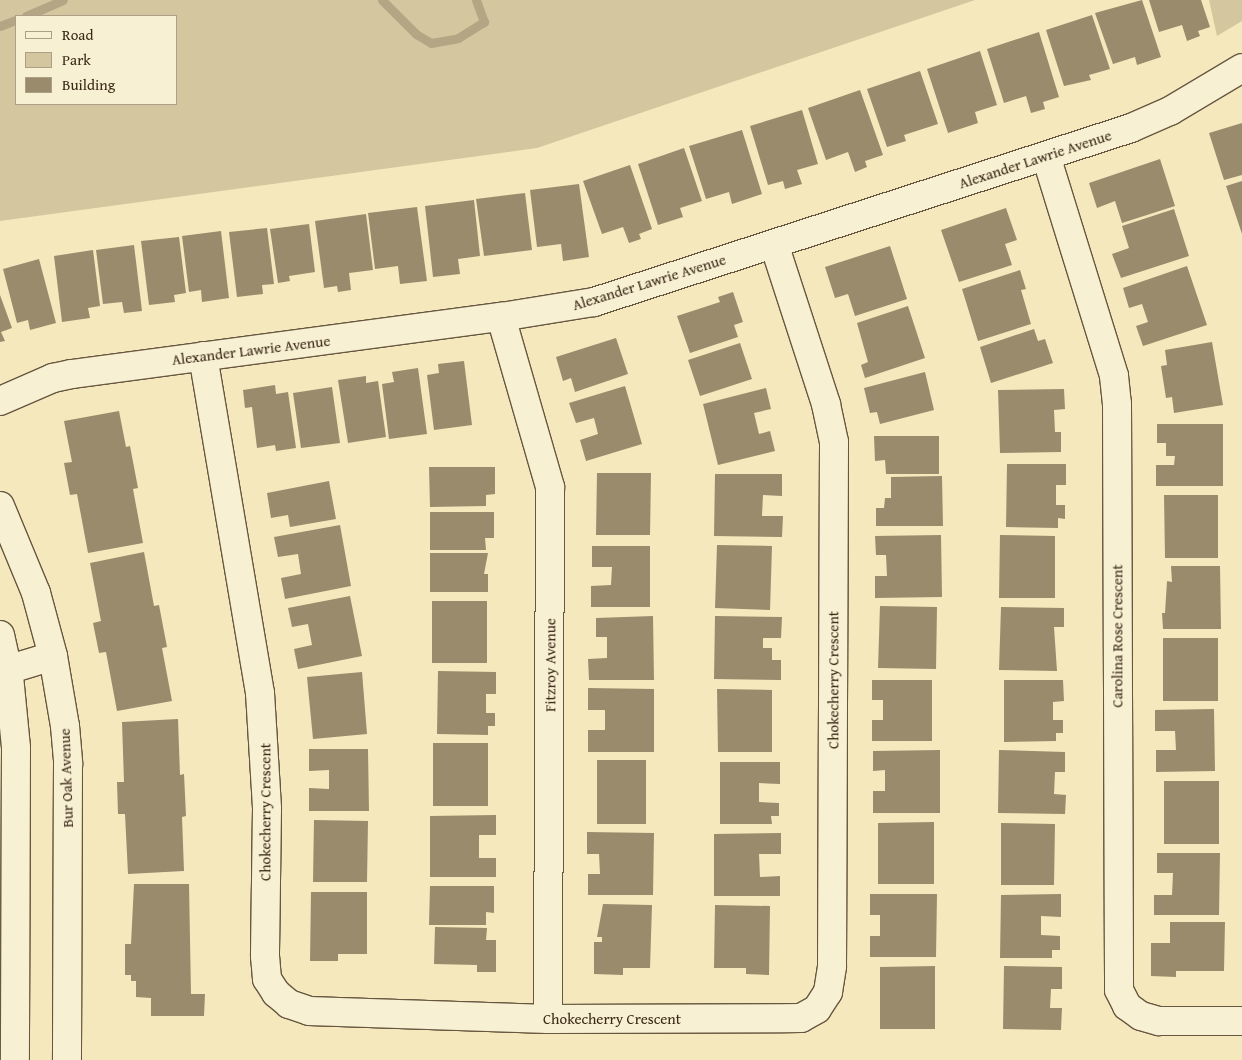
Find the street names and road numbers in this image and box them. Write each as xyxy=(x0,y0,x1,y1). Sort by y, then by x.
street label: Alexander Lawrie Avenue xyxy=(956,126,1114,192)
street label: Alexander Lawrie Avenue xyxy=(570,250,728,314)
street label: Alexander Lawrie Avenue xyxy=(171,331,331,369)
street label: Carolina Rose Crescent xyxy=(1108,564,1126,708)
street label: Chokecherry Crescent xyxy=(824,611,842,749)
street label: Fitzroy Avenue xyxy=(541,618,559,712)
street label: Bur Oak Avenue xyxy=(55,728,77,828)
street label: Chokecherry Crescent xyxy=(256,743,274,881)
street label: Chokecherry Crescent xyxy=(543,1010,681,1028)

